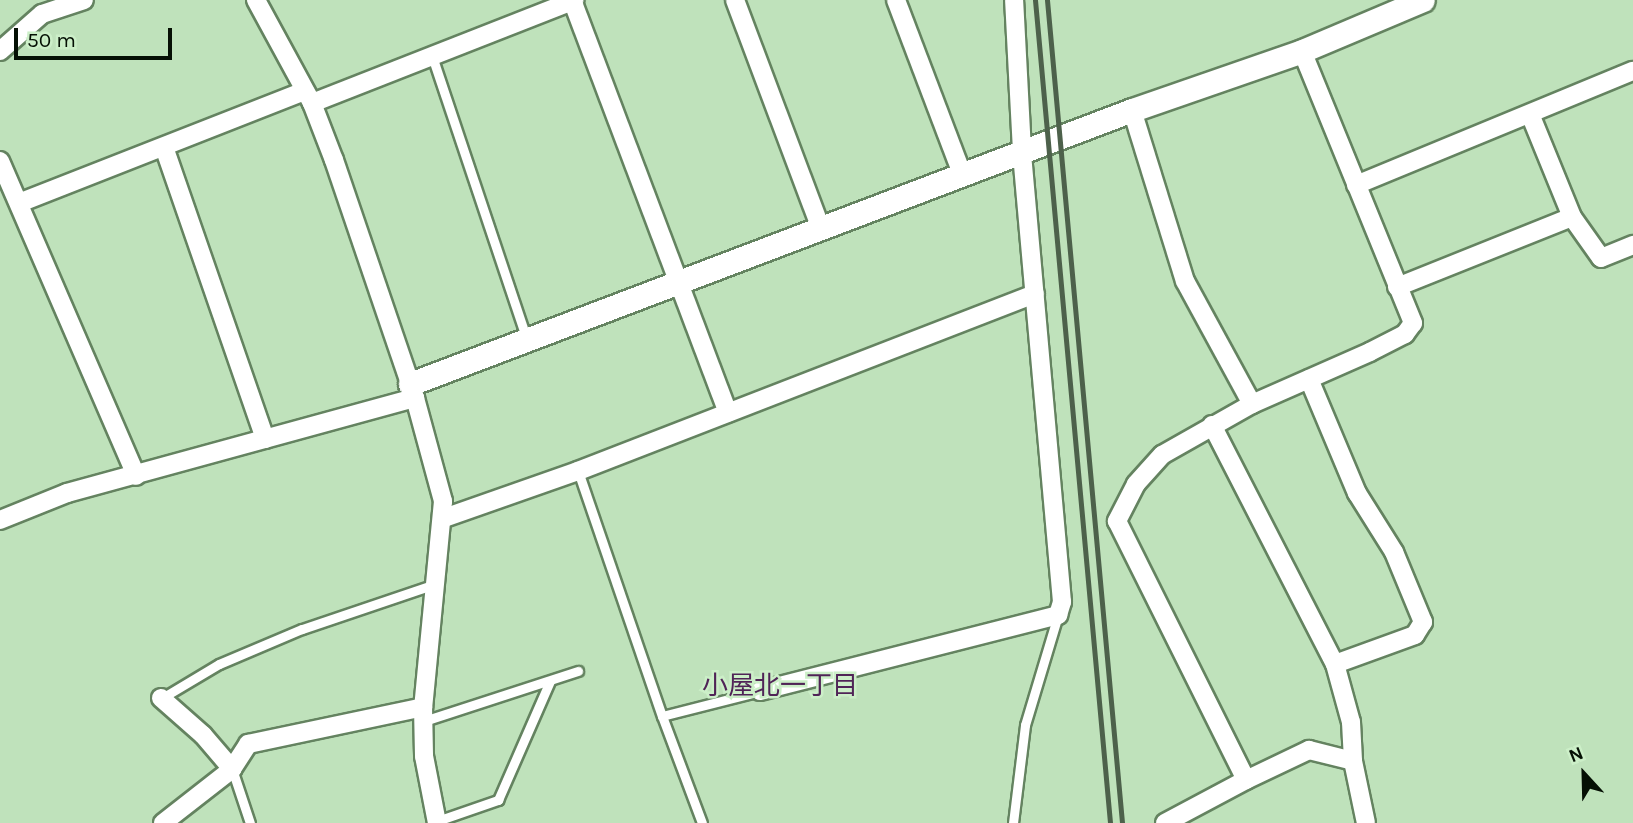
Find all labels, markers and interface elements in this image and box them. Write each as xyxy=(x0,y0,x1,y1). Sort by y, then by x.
scale bar xyxy=(18,14,175,58)
text: 50 m xyxy=(27,28,76,52)
district label: 小屋北一丁目 xyxy=(702,670,858,702)
north arrow xyxy=(1549,739,1619,809)
text: N xyxy=(1566,742,1587,767)

